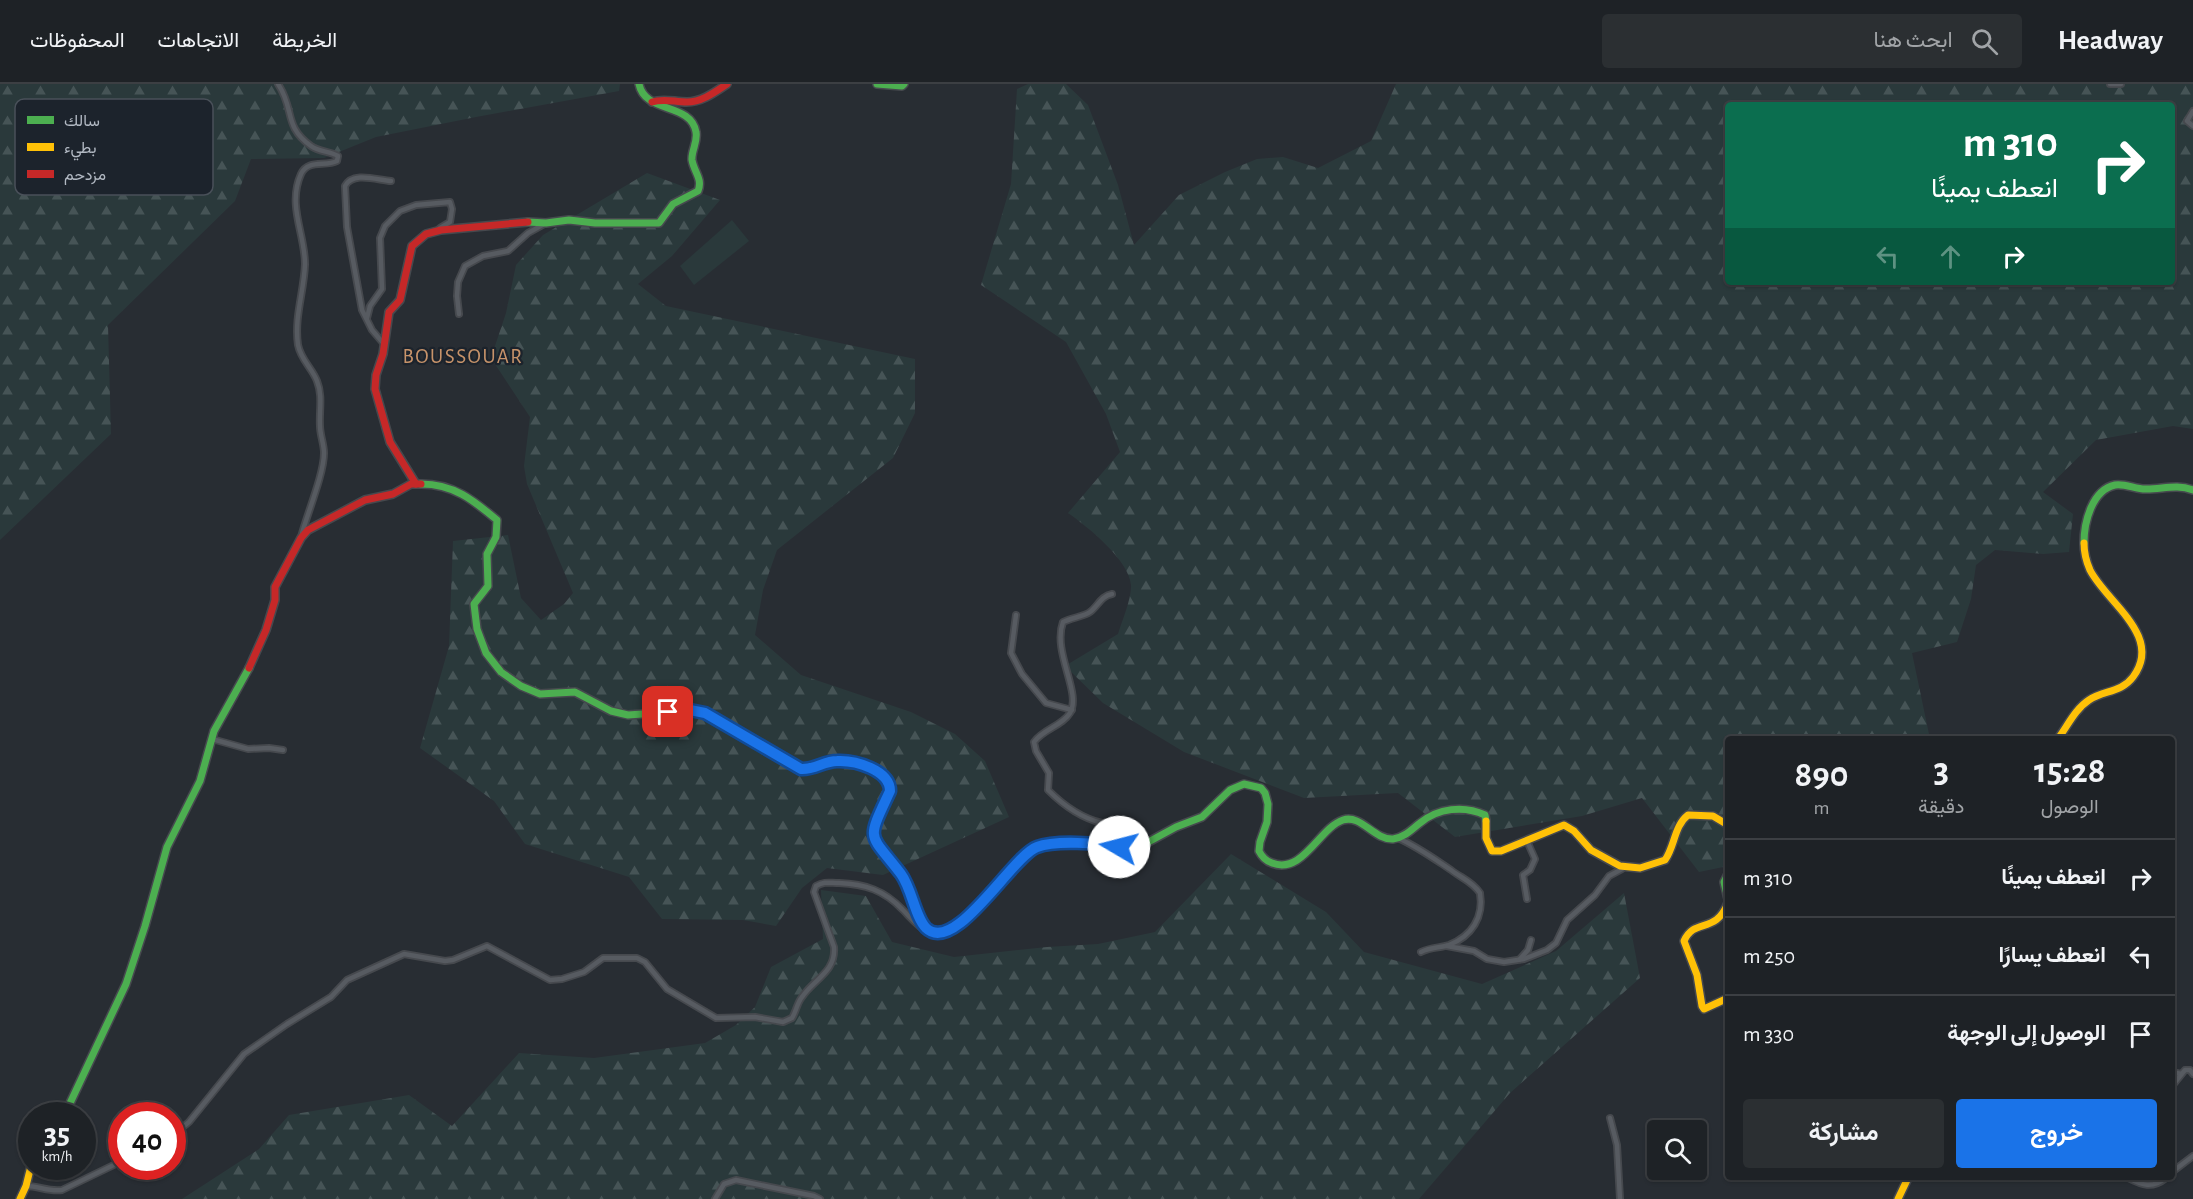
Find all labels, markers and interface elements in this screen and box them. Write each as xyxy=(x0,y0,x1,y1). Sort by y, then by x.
search box xyxy=(1602,14,2022,68)
icon: search xyxy=(1968,25,2001,58)
text: Headway xyxy=(2058,27,2163,55)
text: ابحث هنا xyxy=(1874,29,1953,51)
text: المحفوظات xyxy=(30,30,125,51)
text: الاتجاهات xyxy=(158,30,239,51)
text: الخريطة xyxy=(272,30,337,51)
legend xyxy=(15,99,213,195)
text: سالك xyxy=(64,113,100,129)
text: 310 m xyxy=(1963,122,2058,164)
icon: right xyxy=(2079,126,2157,204)
text: بطيء xyxy=(64,140,96,161)
text: مزدحم xyxy=(64,167,106,185)
text: انعطف يمينًا xyxy=(1931,175,2058,202)
icon: left xyxy=(1871,240,1904,273)
icon: ahead xyxy=(1934,240,1967,273)
icon: right xyxy=(1997,240,2030,273)
district label: BOUSSOUAR xyxy=(403,346,524,367)
pin xyxy=(642,686,693,737)
icon: arrive xyxy=(651,695,684,728)
text: 3 xyxy=(1933,753,1949,789)
text: 15:28 xyxy=(2034,753,2105,789)
text: 890 xyxy=(1795,757,1849,793)
text: دقيقة xyxy=(1918,797,1964,817)
text: الوصول xyxy=(2041,797,2099,817)
text: m xyxy=(1814,798,1830,818)
position arrow xyxy=(1087,815,1151,879)
icon: right xyxy=(2124,862,2157,895)
text: انعطف يمينًا xyxy=(2001,866,2106,888)
text: 310 m xyxy=(1743,867,1793,889)
icon: left xyxy=(2124,940,2157,973)
text: انعطف يسارًا xyxy=(1999,944,2106,966)
text: 250 m xyxy=(1743,945,1795,967)
icon: arrive xyxy=(2124,1018,2157,1051)
text: الوصول إلى الوجهة xyxy=(1947,1022,2106,1044)
text: 330 m xyxy=(1743,1023,1794,1045)
button: مشاركة xyxy=(1743,1099,1944,1168)
button: خروج xyxy=(1956,1099,2157,1168)
speed limit sign: 40 xyxy=(108,1102,186,1180)
text: 35 xyxy=(44,1119,70,1149)
map controls xyxy=(1647,1120,1707,1180)
button: search xyxy=(1647,1120,1707,1180)
text: km/h xyxy=(42,1149,72,1164)

